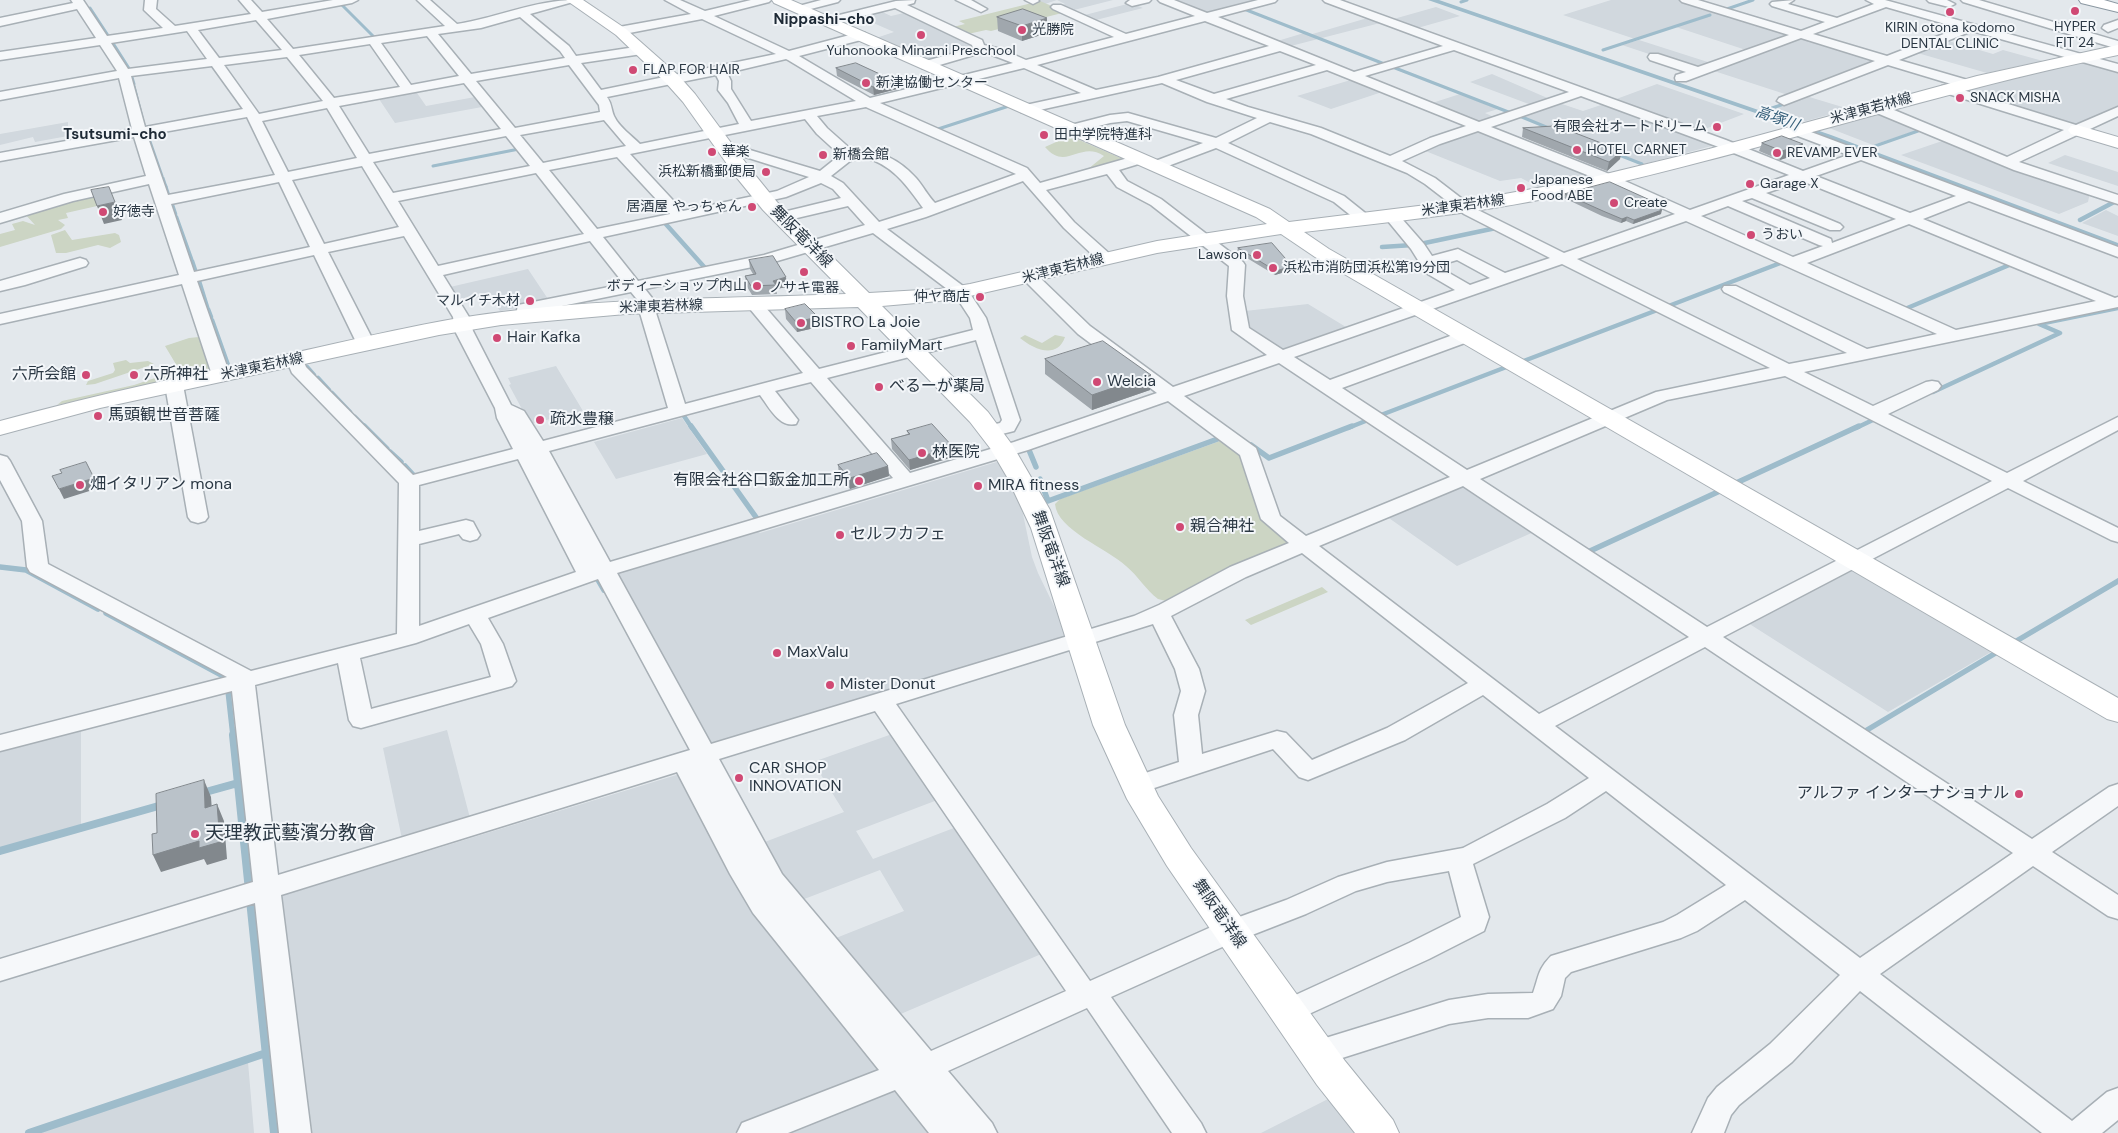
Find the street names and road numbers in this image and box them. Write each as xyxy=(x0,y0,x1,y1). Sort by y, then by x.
street label: 米津東若林線 xyxy=(1828,90,1914,128)
street label: 米津東若林線 xyxy=(1420,192,1506,220)
street label: 舞阪竜洋線 xyxy=(766,202,836,272)
street label: 米津東若林線 xyxy=(1020,251,1106,287)
street label: 米津東若林線 xyxy=(619,297,703,317)
street label: 米津東若林線 xyxy=(219,350,305,384)
street label: 舞阪竜洋線 xyxy=(1027,508,1073,590)
street label: 舞阪竜洋線 xyxy=(1188,876,1250,952)

